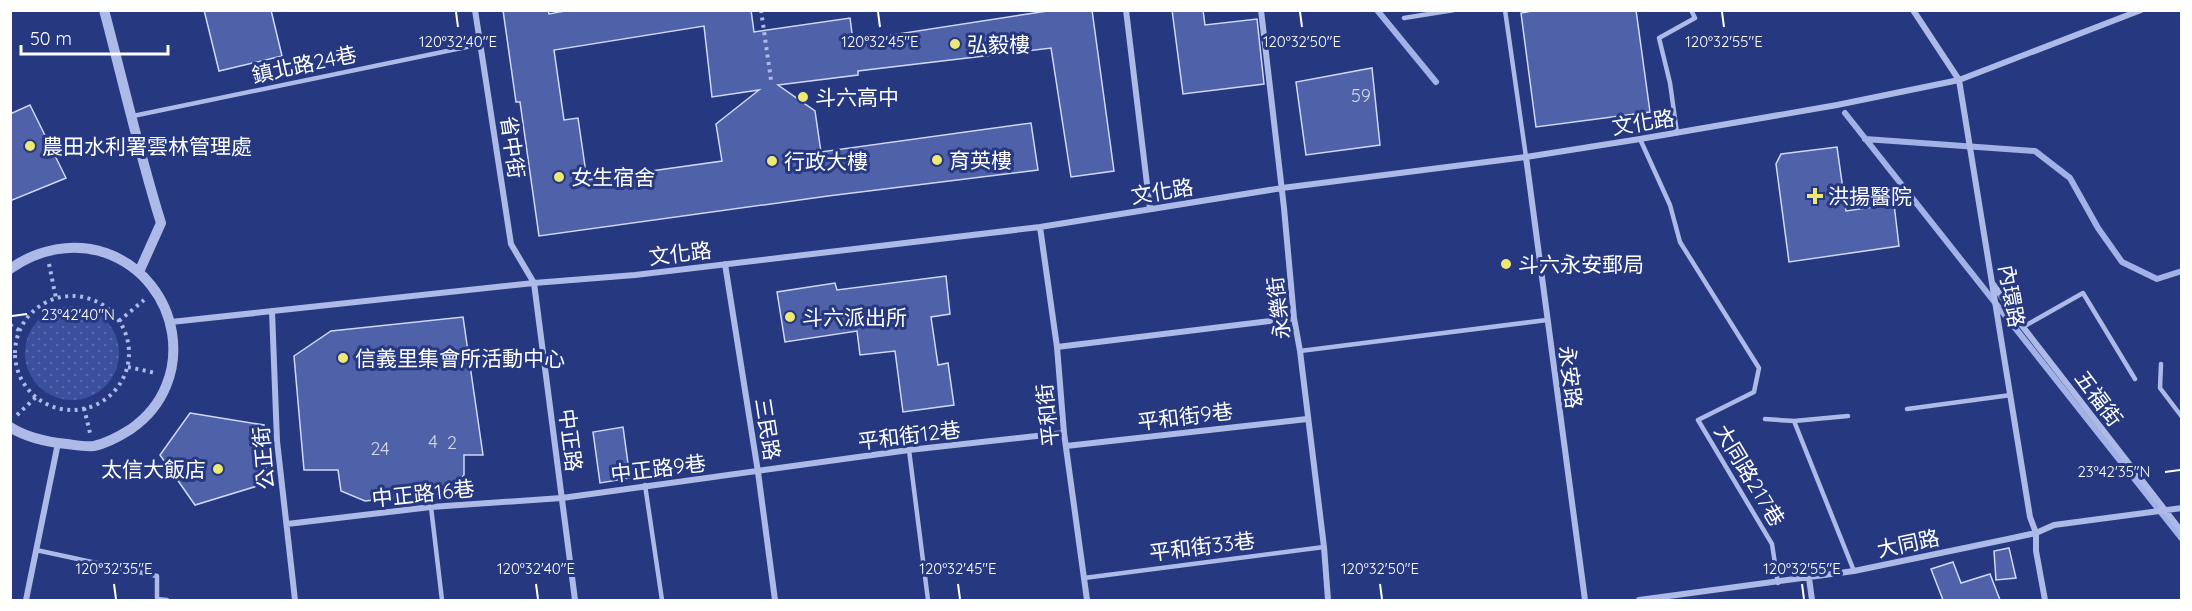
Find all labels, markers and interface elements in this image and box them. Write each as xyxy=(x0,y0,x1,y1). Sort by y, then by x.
scale bar xyxy=(21,18,168,56)
text: 50 m xyxy=(30,27,72,50)
place label: 弘毅樓 xyxy=(967,31,1030,57)
text: 120°32'40"E xyxy=(419,32,497,51)
text: 120°32'45"E xyxy=(841,32,919,51)
text: 120°32'50"E xyxy=(1263,32,1341,51)
text: 120°32'55"E xyxy=(1685,32,1763,51)
marker: 弘毅樓 xyxy=(948,37,962,51)
street label: 鎮北路24巷 xyxy=(249,40,359,88)
place label: 斗六高中 xyxy=(815,84,899,110)
house number: 59 xyxy=(1351,84,1371,107)
marker: 斗六高中 xyxy=(796,90,810,104)
street label: 文化路 xyxy=(1610,104,1676,140)
street label: 省中街 xyxy=(496,114,530,180)
place label: 農田水利署雲林管理處 xyxy=(42,133,252,159)
marker: 農田水利署雲林管理處 xyxy=(23,139,37,153)
place label: 育英樓 xyxy=(949,147,1012,173)
place label: 行政大樓 xyxy=(784,148,868,174)
marker: 育英樓 xyxy=(930,153,944,167)
marker: 行政大樓 xyxy=(765,154,779,168)
place label: 女生宿舍 xyxy=(571,164,655,190)
marker: 女生宿舍 xyxy=(552,170,566,184)
street label: 文化路 xyxy=(1129,173,1195,209)
place label: 洪揚醫院 xyxy=(1828,183,1912,209)
marker: 洪揚醫院 xyxy=(1806,187,1824,205)
street label: 文化路 xyxy=(647,236,713,270)
place label: 斗六永安郵局 xyxy=(1518,251,1644,277)
marker: 斗六永安郵局 xyxy=(1499,257,1513,271)
street label: 內環路 xyxy=(1994,263,2030,329)
street label: 永樂街 xyxy=(1261,275,1295,341)
place label: 斗六派出所 xyxy=(802,304,907,330)
text: 23°42'40"N xyxy=(41,305,115,324)
marker: 斗六派出所 xyxy=(783,310,797,324)
street label: 永安路 xyxy=(1554,344,1588,410)
place label: 信義里集會所活動中心 xyxy=(355,345,565,371)
marker: 信義里集會所活動中心 xyxy=(336,351,350,365)
street label: 五福街 xyxy=(2070,365,2128,431)
street label: 平和街 xyxy=(1031,382,1063,448)
street label: 三民路 xyxy=(750,396,786,462)
street label: 平和街9巷 xyxy=(1136,397,1234,435)
street label: 中正路 xyxy=(554,407,588,473)
street label: 平和街12巷 xyxy=(856,416,962,454)
street label: 大同路217巷 xyxy=(1709,419,1791,531)
street label: 公正街 xyxy=(247,425,279,491)
house number: 4 xyxy=(428,430,438,453)
house number: 2 xyxy=(447,431,457,454)
house number: 24 xyxy=(370,437,390,460)
street label: 中正路9巷 xyxy=(609,449,707,487)
place label: 太信大飯店 xyxy=(101,456,206,482)
marker: 太信大飯店 xyxy=(211,462,225,476)
text: 23°42'35"N xyxy=(2078,462,2150,481)
street label: 中正路16巷 xyxy=(370,475,476,511)
street label: 大同路 xyxy=(1874,524,1942,562)
street label: 平和街33巷 xyxy=(1148,527,1256,565)
text: 120°32'35"E xyxy=(75,559,153,578)
text: 120°32'40"E xyxy=(497,559,575,578)
text: 120°32'45"E xyxy=(919,559,997,578)
text: 120°32'50"E xyxy=(1341,559,1419,578)
text: 120°32'55"E xyxy=(1763,559,1841,578)

